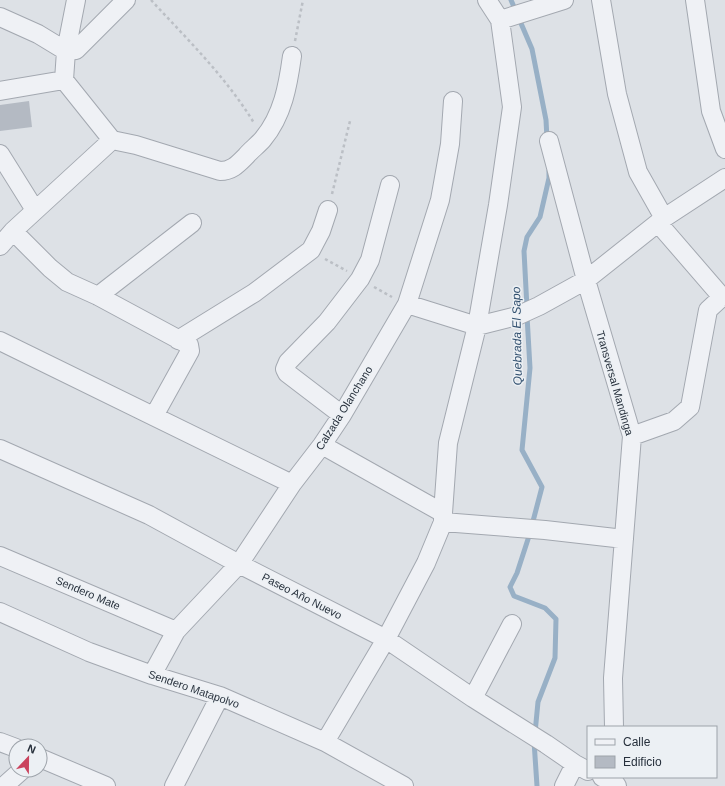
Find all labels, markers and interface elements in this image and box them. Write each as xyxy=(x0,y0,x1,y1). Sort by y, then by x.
water label: Quebrada El Sapo xyxy=(509,286,525,385)
street label: Transversal Mandinga xyxy=(594,329,636,438)
street label: Calzada Olanchano xyxy=(313,364,375,452)
street label: Paseo Año Nuevo xyxy=(260,571,344,621)
street label: Sendero Mate xyxy=(54,574,122,612)
street label: Sendero Matapolvo xyxy=(147,668,241,710)
legend xyxy=(587,726,717,778)
text: Calle xyxy=(623,735,651,749)
north arrow xyxy=(8,738,48,778)
text: N xyxy=(26,742,38,756)
text: Edificio xyxy=(623,755,662,769)

